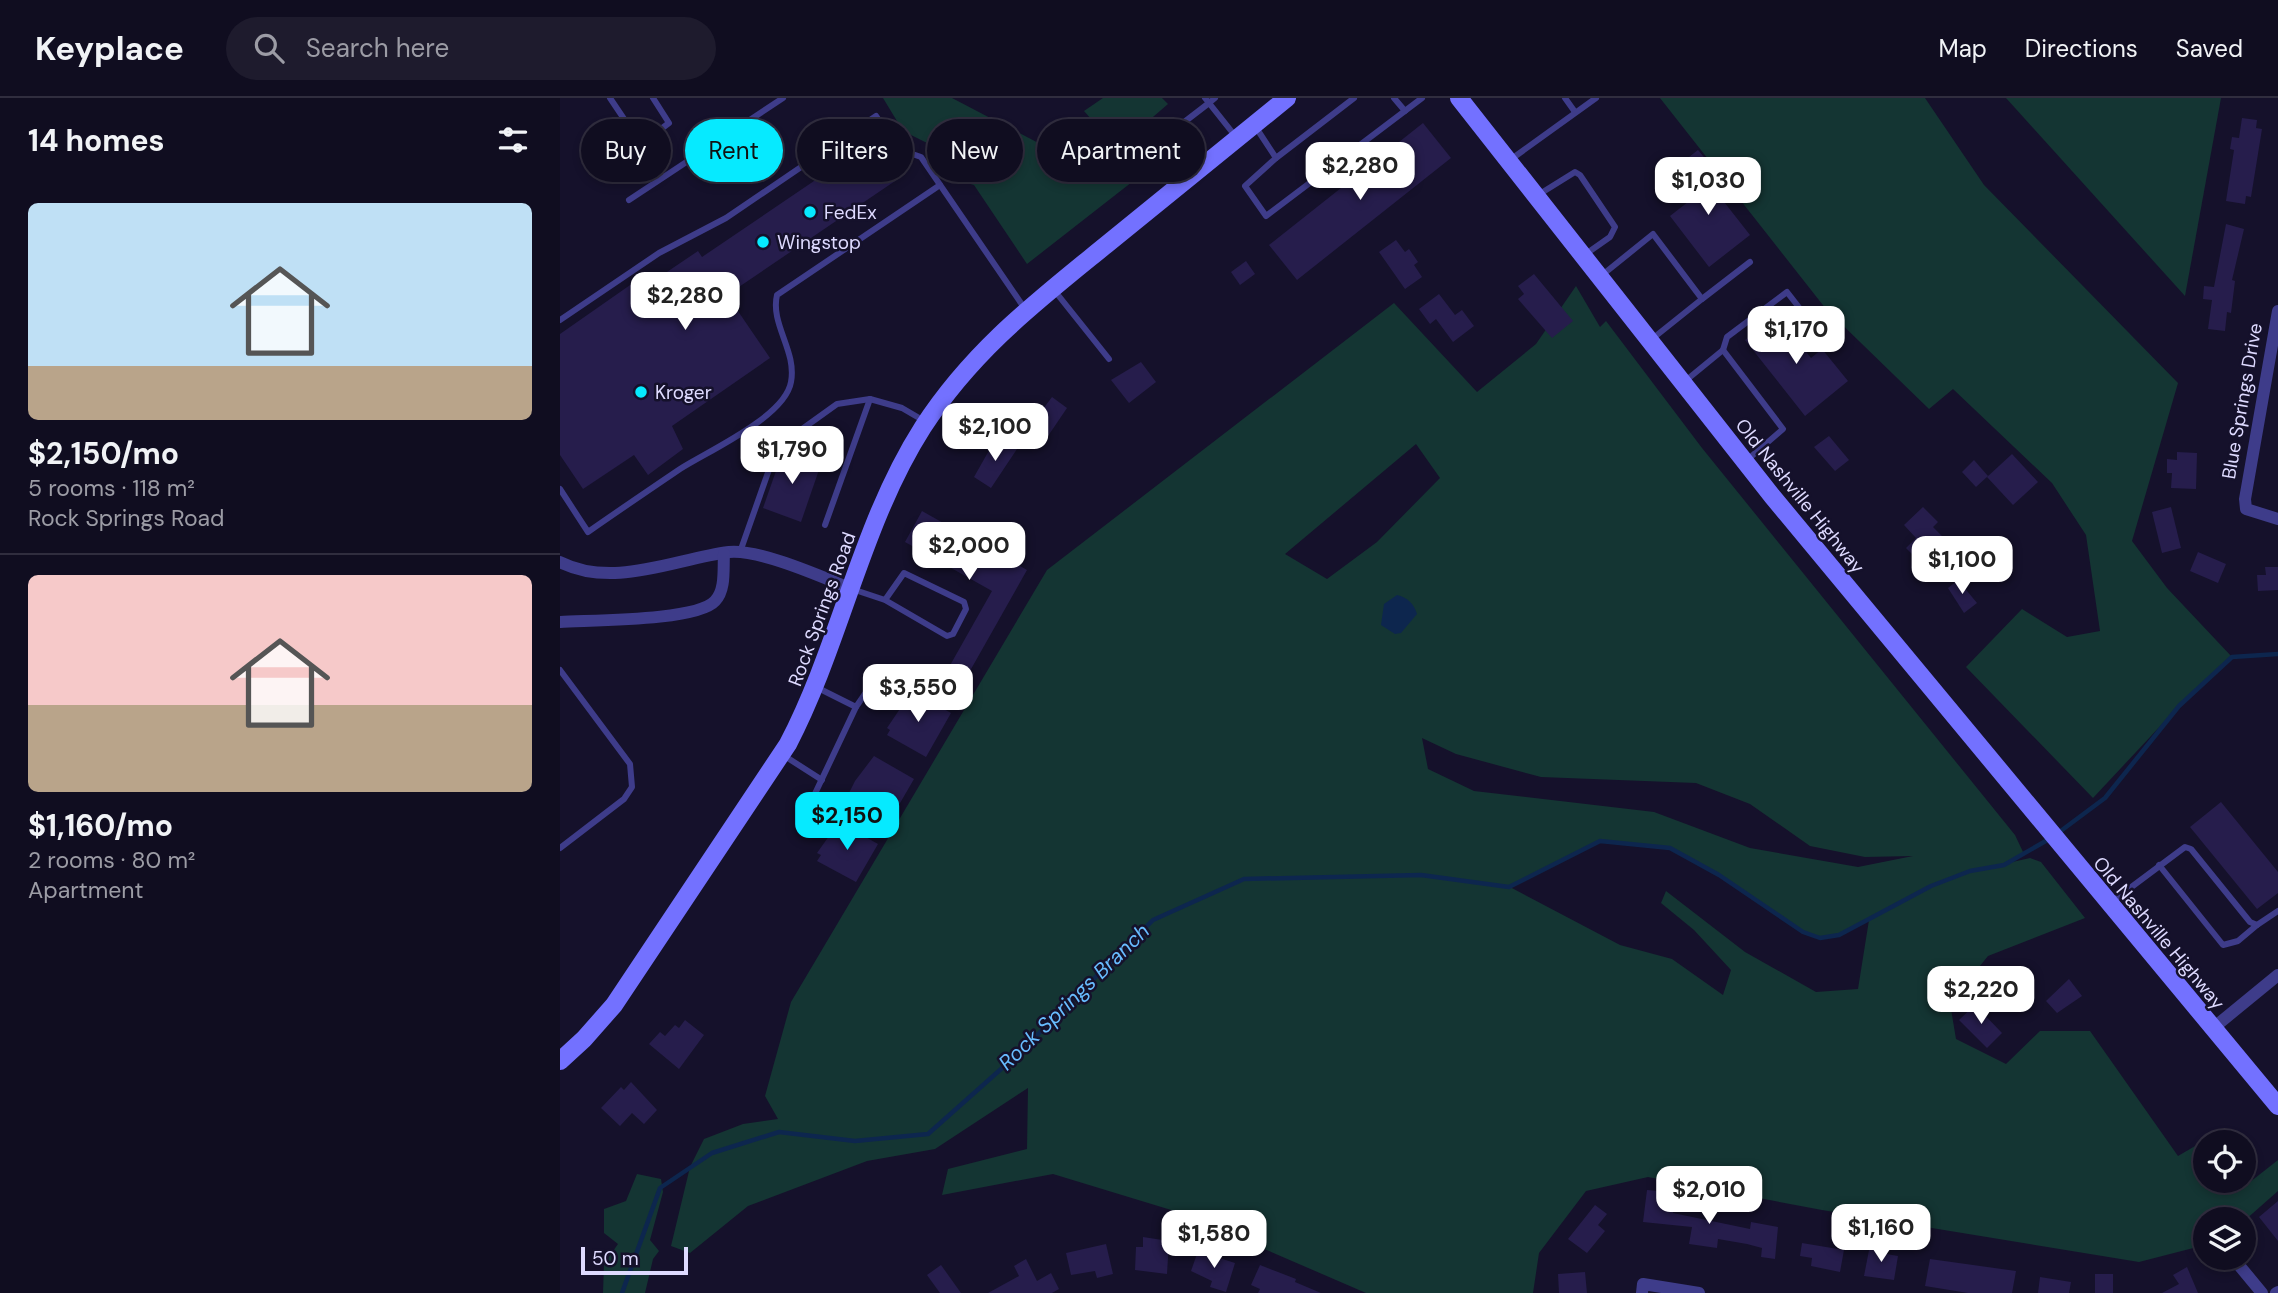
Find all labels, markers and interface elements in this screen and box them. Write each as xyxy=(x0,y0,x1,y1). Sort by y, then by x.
search box xyxy=(226,17,716,80)
text: Keyplace xyxy=(35,27,184,70)
icon: search xyxy=(250,29,288,67)
text: Search here xyxy=(306,31,449,65)
text: Map xyxy=(1939,33,1987,64)
text: Directions xyxy=(2025,33,2138,64)
text: Saved xyxy=(2176,33,2243,64)
chip: Buy xyxy=(581,119,671,182)
chip: Rent xyxy=(685,119,783,182)
chip: Filters xyxy=(797,119,913,182)
chip: New xyxy=(927,119,1023,182)
chip: Apartment xyxy=(1037,119,1205,182)
text: 14 homes xyxy=(28,121,165,160)
icon: filters xyxy=(494,121,532,159)
pin: $2,280 xyxy=(1303,142,1417,202)
text: $2,280 xyxy=(1322,150,1398,180)
pin: $1,030 xyxy=(1651,158,1765,217)
text: $1,030 xyxy=(1671,165,1745,195)
place label: FedEx xyxy=(824,200,877,225)
marker: FedEx xyxy=(802,204,818,220)
place label: Wingstop xyxy=(777,230,861,255)
marker: Wingstop xyxy=(755,234,771,250)
icon: home xyxy=(217,248,343,374)
pin: $2,280 xyxy=(628,272,742,332)
text: $2,280 xyxy=(647,280,723,310)
pin: $1,170 xyxy=(1739,306,1853,366)
text: $1,170 xyxy=(1764,314,1828,344)
street label: Blue Springs Drive xyxy=(2216,321,2268,481)
place label: Kroger xyxy=(655,380,712,405)
marker: Kroger xyxy=(633,384,649,400)
pin: $2,100 xyxy=(938,404,1052,463)
text: $2,100 xyxy=(958,411,1032,441)
street label: Old Nashville Highway xyxy=(1730,413,1871,579)
pin: $1,790 xyxy=(735,426,849,486)
text: $2,150/mo xyxy=(28,434,179,473)
text: $1,790 xyxy=(757,434,827,464)
text: 5 rooms · 118 m² xyxy=(28,473,195,503)
text: Rock Springs Road xyxy=(28,503,225,533)
pin: $2,000 xyxy=(912,522,1026,582)
street label: Rock Springs Road xyxy=(782,528,862,690)
text: $2,000 xyxy=(928,530,1010,560)
pin: $1,100 xyxy=(1905,536,2019,596)
text: $1,100 xyxy=(1928,544,1996,574)
icon: home xyxy=(217,620,343,746)
pin: $3,550 xyxy=(861,664,975,724)
text: $3,550 xyxy=(879,672,957,702)
pin: $2,150 xyxy=(790,792,904,852)
text: $2,150 xyxy=(811,800,883,830)
text: $1,160/mo xyxy=(28,806,173,845)
text: 2 rooms · 80 m² xyxy=(28,845,195,875)
street label: Old Nashville Highway xyxy=(2088,851,2231,1015)
text: Apartment xyxy=(28,875,143,905)
water label: Rock Springs Branch xyxy=(992,917,1156,1077)
pin: $2,220 xyxy=(1924,967,2038,1026)
text: $2,220 xyxy=(1943,974,2019,1004)
map controls xyxy=(2193,1130,2256,1270)
button: locate xyxy=(2193,1130,2256,1193)
pin: $2,010 xyxy=(1652,1166,1766,1226)
text: $2,010 xyxy=(1672,1174,1746,1204)
pin: $1,160 xyxy=(1824,1204,1938,1264)
button: layers xyxy=(2193,1207,2256,1270)
pin: $1,580 xyxy=(1157,1210,1271,1270)
text: $1,160 xyxy=(1847,1212,1915,1242)
text: $1,580 xyxy=(1178,1218,1250,1248)
scale bar xyxy=(581,1244,688,1276)
text: 50 m xyxy=(592,1246,639,1271)

